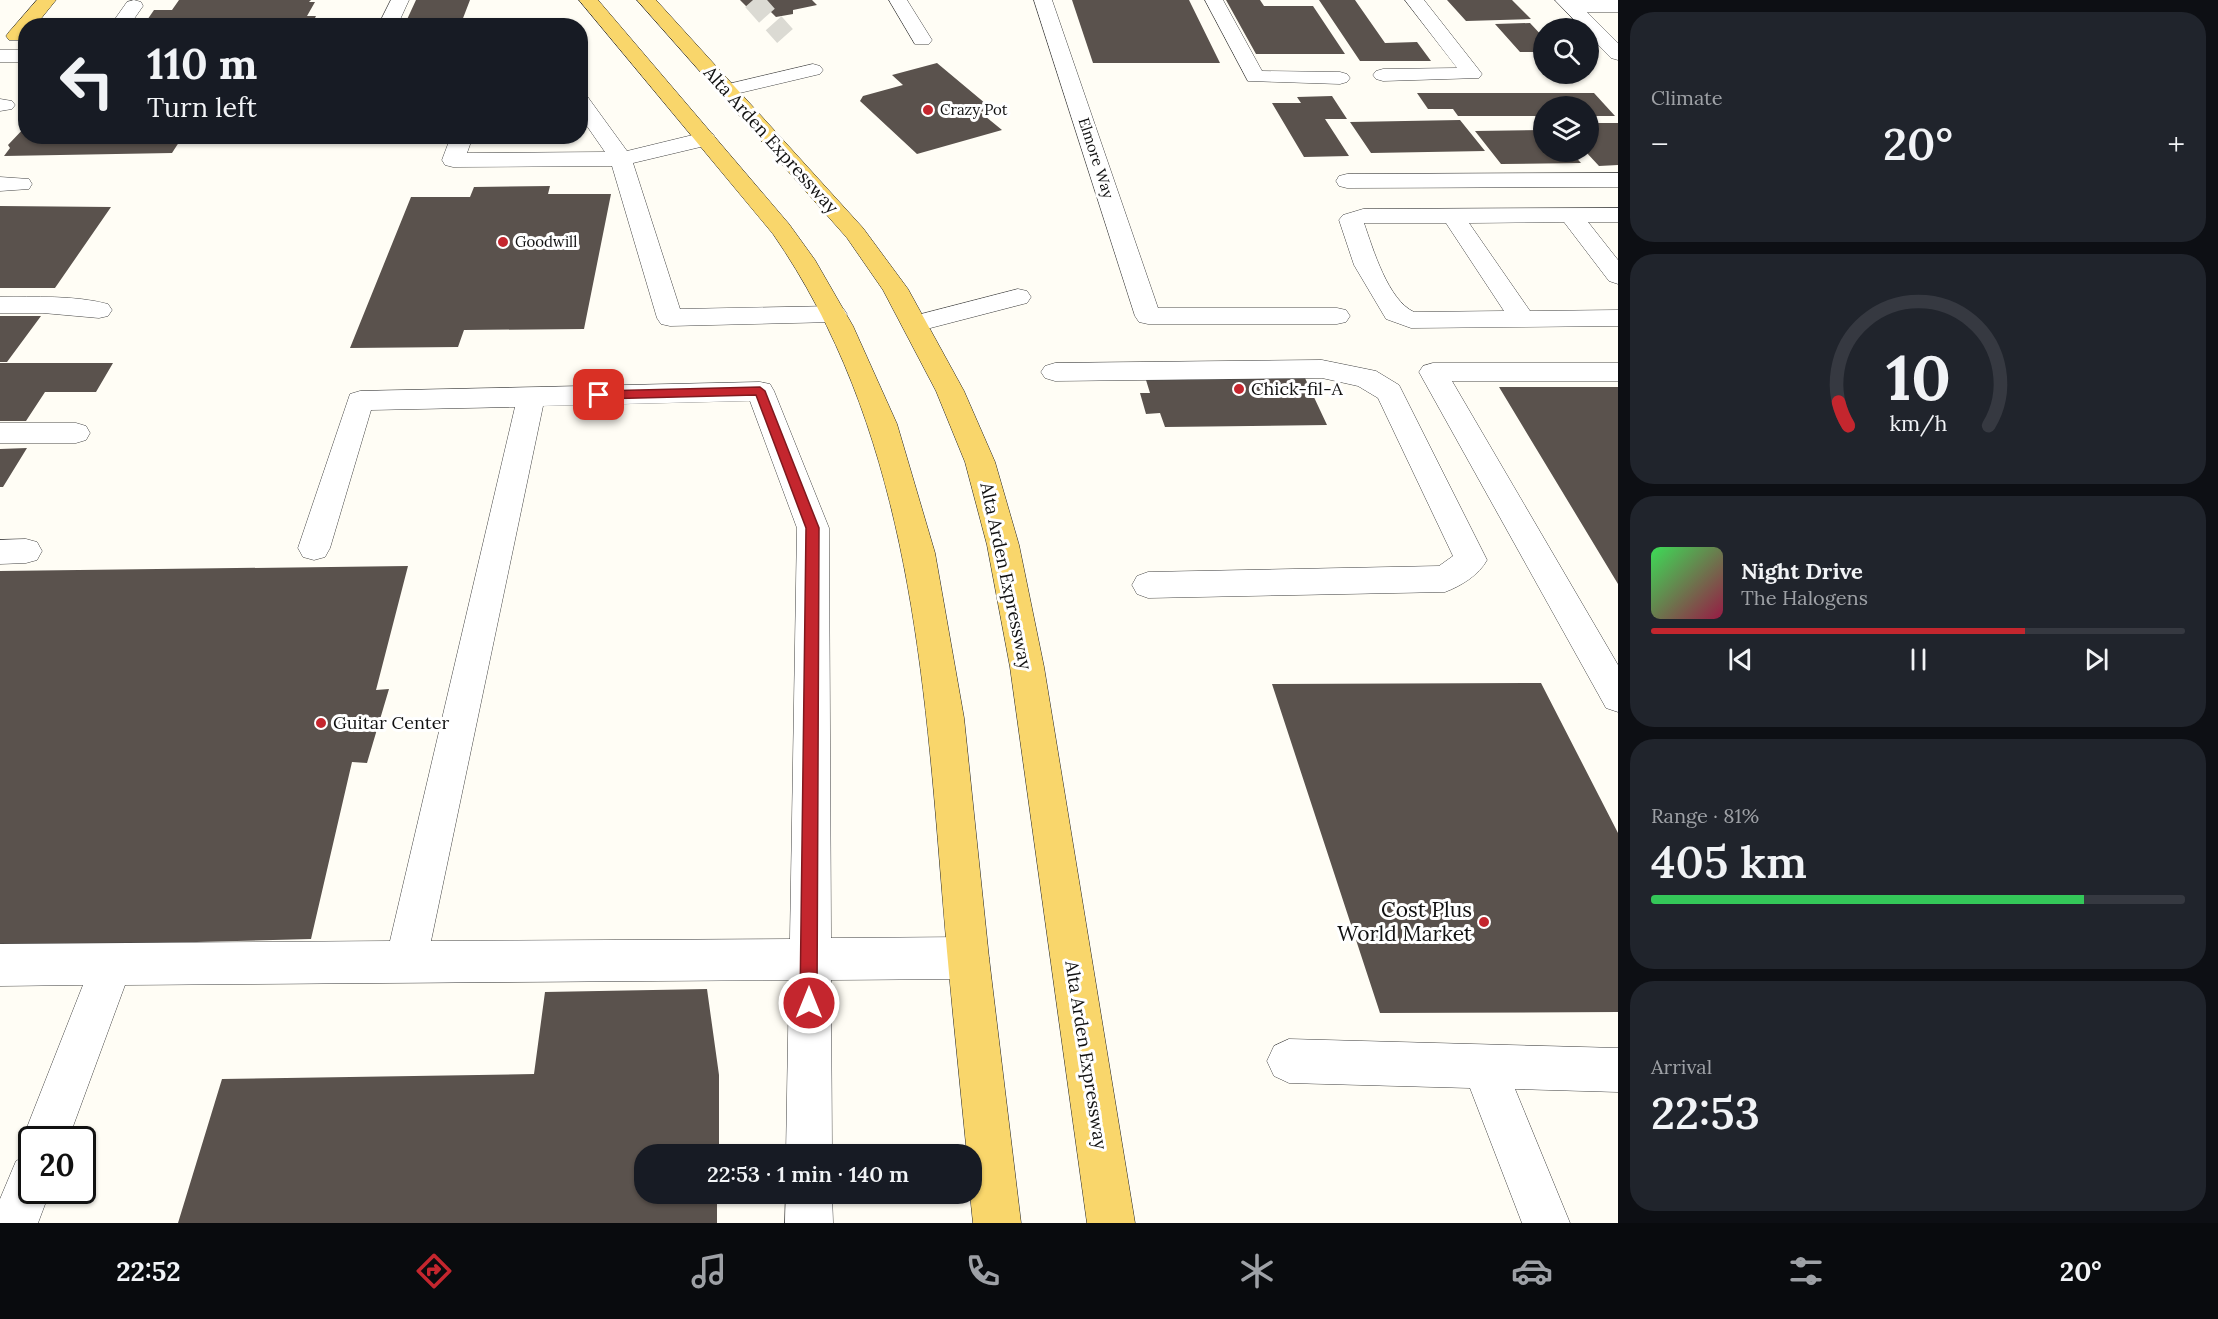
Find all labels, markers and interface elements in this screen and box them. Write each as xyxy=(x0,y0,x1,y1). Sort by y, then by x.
map controls xyxy=(1533,18,1599,162)
button: search xyxy=(1533,18,1599,84)
text: 110 m xyxy=(147,37,258,91)
icon: left xyxy=(48,42,126,120)
street label: Alta Arden Expressway xyxy=(698,60,844,219)
text: Climate xyxy=(1651,85,1723,110)
text: Turn left xyxy=(147,90,257,124)
button: layers xyxy=(1533,96,1599,162)
place label: Crazy Pot xyxy=(940,100,1008,119)
marker: Crazy Pot xyxy=(921,103,935,117)
street label: Elmore Way xyxy=(1074,115,1118,201)
text: 20° xyxy=(1883,115,1953,172)
text: − xyxy=(1651,123,1669,165)
text: + xyxy=(2167,123,2185,165)
place label: Goodwill xyxy=(515,232,577,251)
marker: Goodwill xyxy=(496,235,510,249)
text: 10 xyxy=(1885,337,1951,417)
pin xyxy=(573,369,624,420)
place label: Chick-fil-A xyxy=(1251,377,1343,400)
icon: arrive xyxy=(582,378,615,411)
marker: Chick-fil-A xyxy=(1232,382,1246,396)
text: km/h xyxy=(1889,410,1947,438)
street label: Alta Arden Expressway xyxy=(975,479,1038,672)
text: Night Drive xyxy=(1741,557,1863,585)
text: The Halogens xyxy=(1741,585,1868,610)
icon: previous xyxy=(1724,643,1757,676)
icon: pause xyxy=(1902,643,1935,676)
icon: next xyxy=(2080,643,2113,676)
place label: Guitar Center xyxy=(333,711,449,734)
marker: Guitar Center xyxy=(314,716,328,730)
text: Range · 81% xyxy=(1651,803,1759,828)
text: 405 km xyxy=(1651,833,1807,890)
place label: Cost Plus World Market xyxy=(1337,896,1473,947)
marker: Cost Plus World Market xyxy=(1477,915,1491,929)
street label: Alta Arden Expressway xyxy=(1060,958,1113,1151)
position arrow xyxy=(777,971,841,1035)
text: Arrival xyxy=(1651,1054,1712,1079)
text: 22:53 xyxy=(1651,1084,1760,1141)
speed limit sign: 20 xyxy=(18,1126,96,1204)
text: 22:53 · 1 min · 140 m xyxy=(707,1160,909,1188)
icon: directions xyxy=(413,1250,455,1292)
icon: music xyxy=(688,1250,730,1292)
icon: phone xyxy=(962,1250,1004,1292)
icon: climate xyxy=(1236,1250,1278,1292)
icon: car xyxy=(1511,1250,1553,1292)
icon: filters xyxy=(1785,1250,1827,1292)
text: 22:52 xyxy=(116,1254,181,1288)
text: 20° xyxy=(2060,1254,2102,1288)

